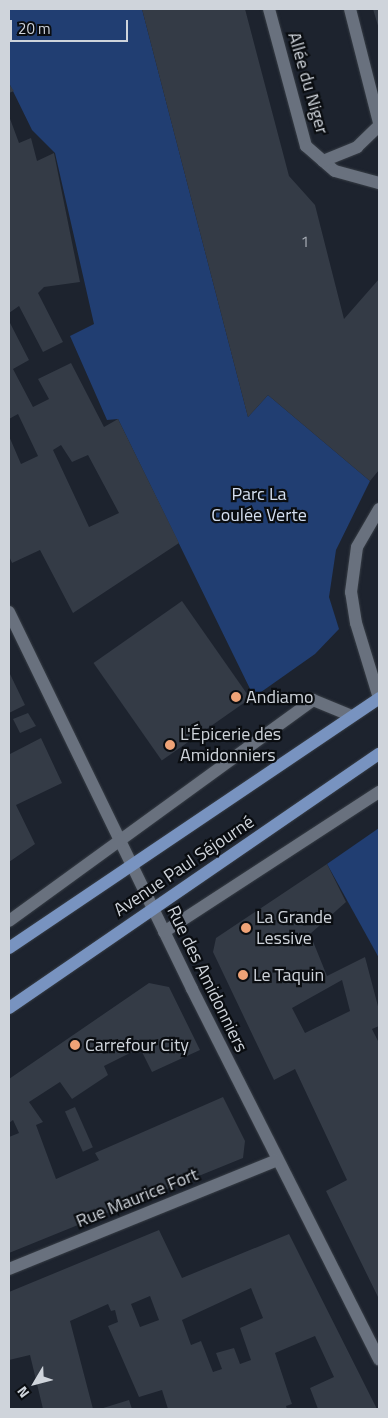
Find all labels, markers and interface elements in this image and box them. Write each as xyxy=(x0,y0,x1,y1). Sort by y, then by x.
scale bar xyxy=(12,10,130,42)
text: 20 m xyxy=(18,17,51,40)
street label: Allée du Niger xyxy=(283,30,333,136)
house number: 1 xyxy=(301,233,309,251)
park label: Parc La Coulée Verte xyxy=(211,484,307,526)
place label: Andiamo xyxy=(246,686,313,708)
marker: Andiamo xyxy=(230,691,242,703)
place label: L'Épicerie des Amidonniers xyxy=(180,724,281,766)
marker: L'Épicerie des Amidonniers xyxy=(164,739,176,751)
street label: Avenue Paul Séjourné xyxy=(110,811,258,921)
street label: Rue des Amidonniers xyxy=(162,902,252,1056)
place label: La Grande Lessive xyxy=(256,907,332,950)
marker: La Grande Lessive xyxy=(240,922,252,934)
place label: Le Taquin xyxy=(253,964,324,986)
marker: Le Taquin xyxy=(237,969,249,981)
place label: Carrefour City xyxy=(85,1034,189,1056)
marker: Carrefour City xyxy=(69,1039,81,1051)
street label: Rue Maurice Fort xyxy=(73,1164,201,1232)
north arrow xyxy=(10,1358,60,1408)
text: N xyxy=(11,1382,34,1403)

